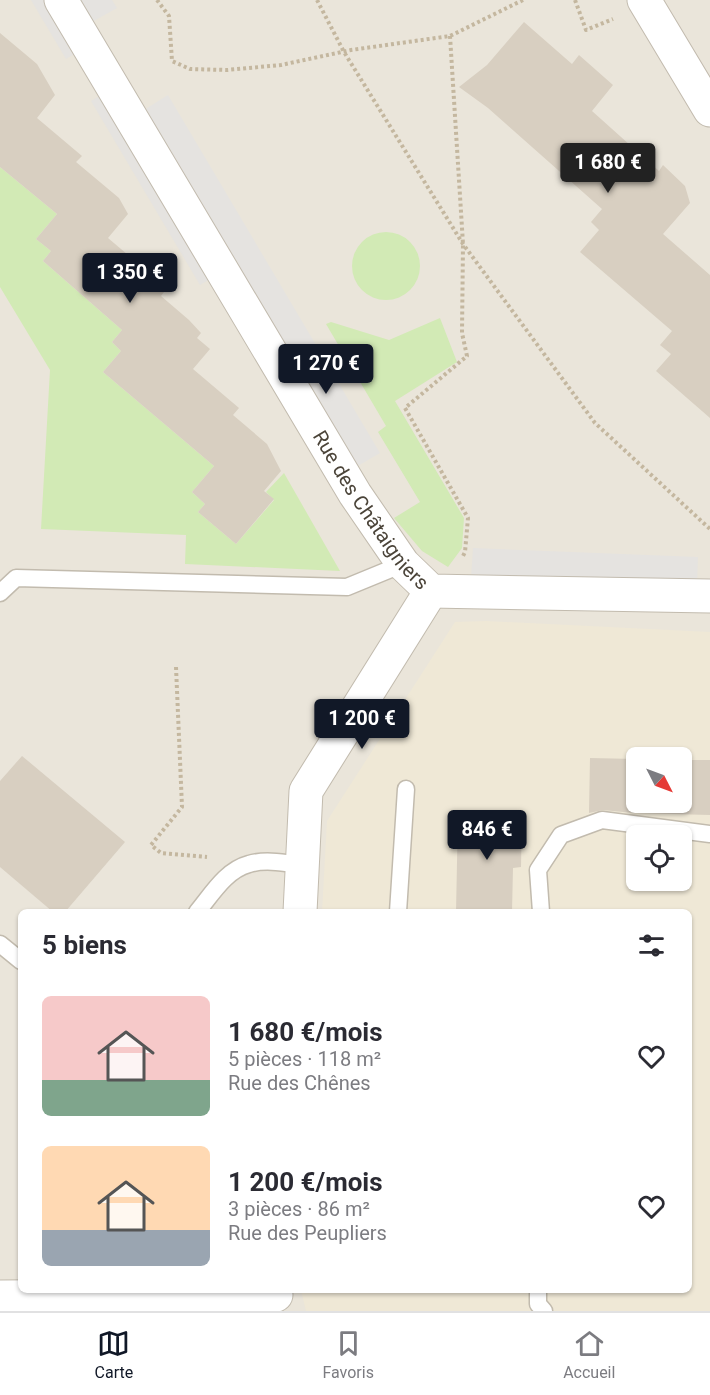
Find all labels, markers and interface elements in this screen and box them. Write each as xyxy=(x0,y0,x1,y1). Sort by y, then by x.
pin: 1 680 € xyxy=(553,143,663,194)
text: 1 680 € xyxy=(574,150,642,174)
pin: 1 350 € xyxy=(75,253,185,304)
text: 1 350 € xyxy=(96,260,164,284)
pin: 1 270 € xyxy=(271,344,381,395)
text: 1 270 € xyxy=(292,351,360,375)
street label: Rue des Châtaigniers xyxy=(308,426,434,594)
pin: 1 200 € xyxy=(307,699,417,750)
text: 1 200 € xyxy=(328,706,396,730)
north arrow xyxy=(626,747,692,813)
map controls xyxy=(626,747,692,891)
pin: 846 € xyxy=(445,810,529,861)
text: 846 € xyxy=(462,817,512,841)
button: locate xyxy=(626,825,692,891)
icon: filters xyxy=(635,929,668,962)
text: 5 biens xyxy=(42,930,127,960)
text: 1 680 €/mois xyxy=(228,1017,383,1047)
icon: home xyxy=(90,1020,162,1092)
icon: heart xyxy=(635,1040,668,1073)
text: 5 pièces · 118 m² xyxy=(228,1047,381,1071)
text: Rue des Chênes xyxy=(228,1071,371,1095)
text: 1 200 €/mois xyxy=(228,1167,383,1197)
icon: home xyxy=(90,1170,162,1242)
icon: heart xyxy=(635,1190,668,1223)
text: 3 pièces · 86 m² xyxy=(228,1197,370,1221)
text: Rue des Peupliers xyxy=(228,1221,387,1245)
tab: Carte xyxy=(95,1327,133,1382)
tab: Favoris xyxy=(322,1327,374,1382)
tab: Accueil xyxy=(563,1327,615,1382)

